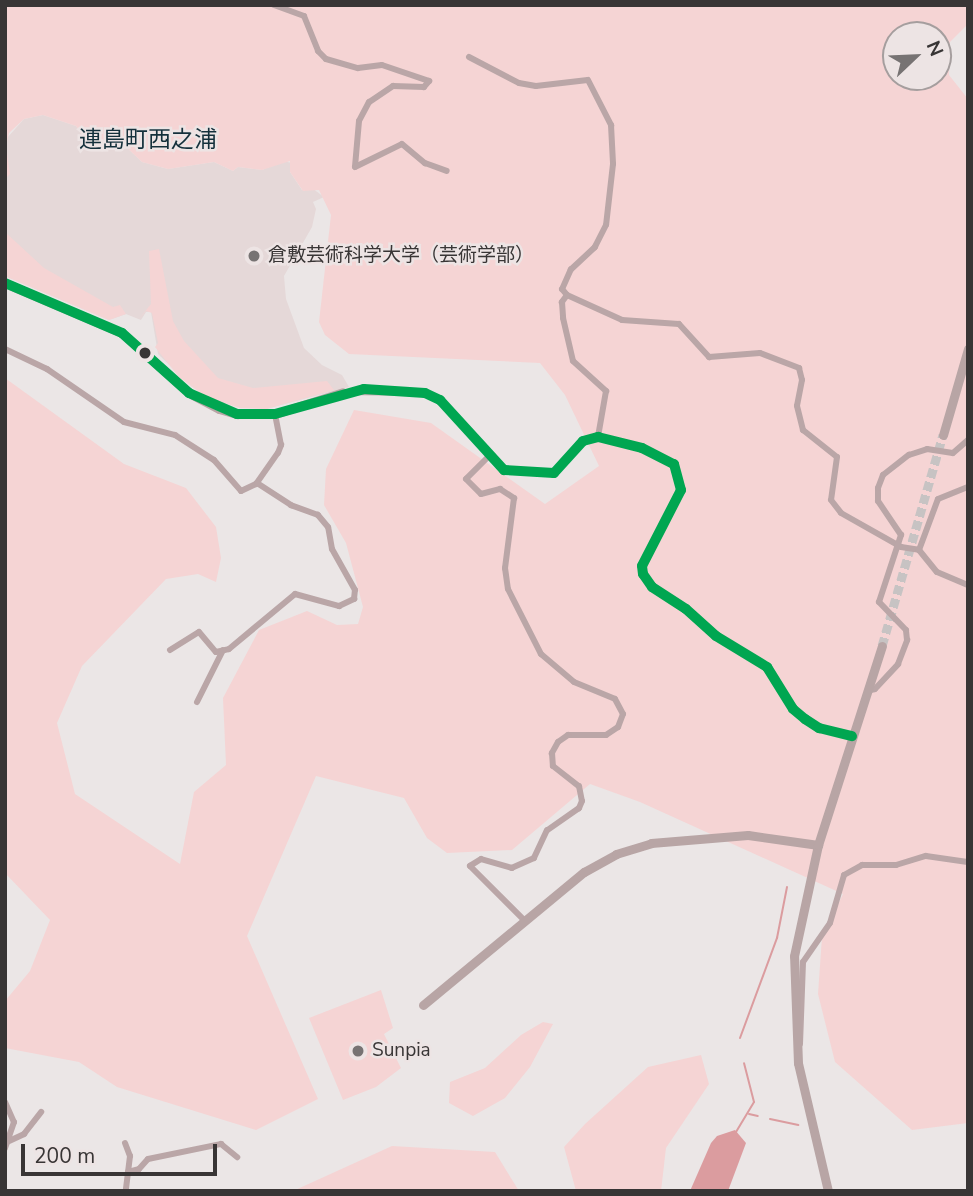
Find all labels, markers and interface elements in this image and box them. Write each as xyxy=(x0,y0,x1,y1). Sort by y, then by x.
north arrow xyxy=(882,21,952,91)
text: N xyxy=(920,37,949,60)
district label: 連島町西之浦 xyxy=(79,126,217,154)
place label: 倉敷芸術科学大学（芸術学部） xyxy=(268,245,534,267)
marker: 倉敷芸術科学大学（芸術学部） xyxy=(246,248,262,264)
unlabelled marker xyxy=(138,346,152,360)
place label: Sunpia xyxy=(372,1040,431,1062)
marker: Sunpia xyxy=(350,1043,366,1059)
scale bar xyxy=(24,1130,220,1174)
text: 200 m xyxy=(34,1142,95,1170)

